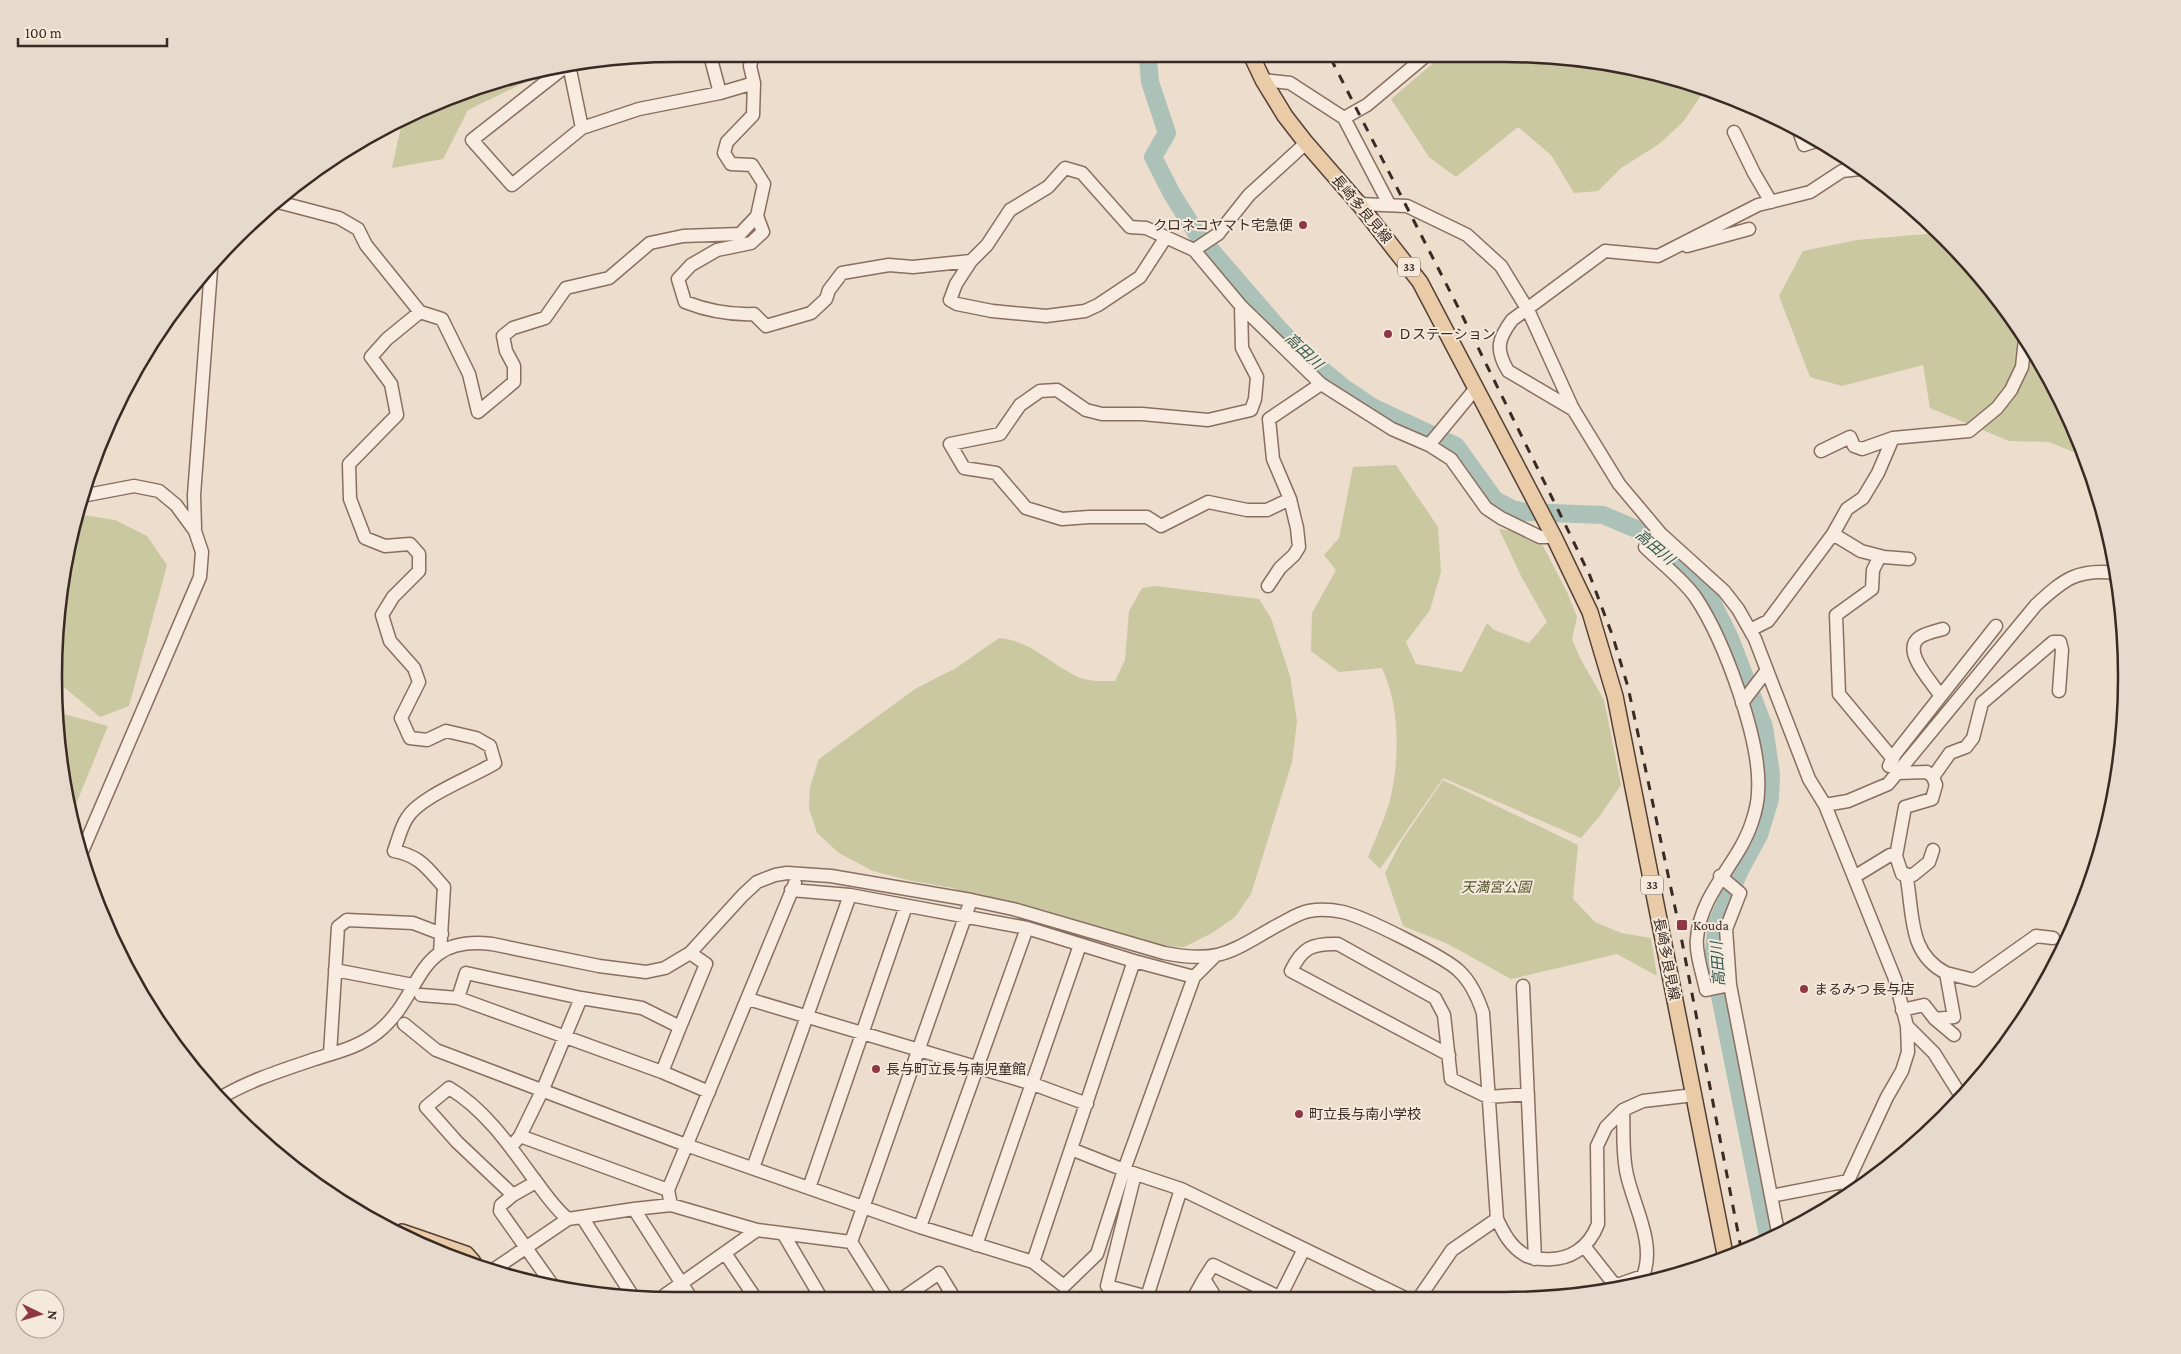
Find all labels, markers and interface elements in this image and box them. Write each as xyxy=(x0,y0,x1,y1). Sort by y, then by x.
scale bar xyxy=(18,15,166,47)
text: 100 m xyxy=(25,25,62,41)
street label: 長崎多良見線 xyxy=(1329,172,1395,246)
place label: クロネコヤマト宅急便 xyxy=(1153,217,1293,233)
marker: クロネコヤマト宅急便 xyxy=(1297,219,1309,231)
road number: 33 xyxy=(1398,258,1420,276)
place label: Ｄステーション xyxy=(1398,326,1496,342)
marker: Ｄステーション xyxy=(1382,328,1394,340)
water label: 高田川 xyxy=(1282,330,1327,374)
water label: 高田川 xyxy=(1633,526,1679,569)
road number: 33 xyxy=(1641,876,1663,894)
park label: 天満宮公園 xyxy=(1461,879,1533,895)
street label: 長崎多良見線 xyxy=(1651,916,1683,1002)
place label: Kouda xyxy=(1693,917,1730,933)
marker: Kouda xyxy=(1675,918,1689,932)
water label: 高田川 xyxy=(1708,939,1728,987)
place label: まるみつ 長与店 xyxy=(1814,981,1915,997)
marker: まるみつ 長与店 xyxy=(1798,983,1810,995)
place label: 長与町立長与南児童館 xyxy=(886,1061,1026,1077)
marker: 長与町立長与南児童館 xyxy=(870,1063,882,1075)
place label: 町立長与南小学校 xyxy=(1309,1106,1421,1122)
marker: 町立長与南小学校 xyxy=(1293,1108,1305,1120)
north arrow xyxy=(15,1289,65,1339)
text: N xyxy=(45,1310,61,1321)

